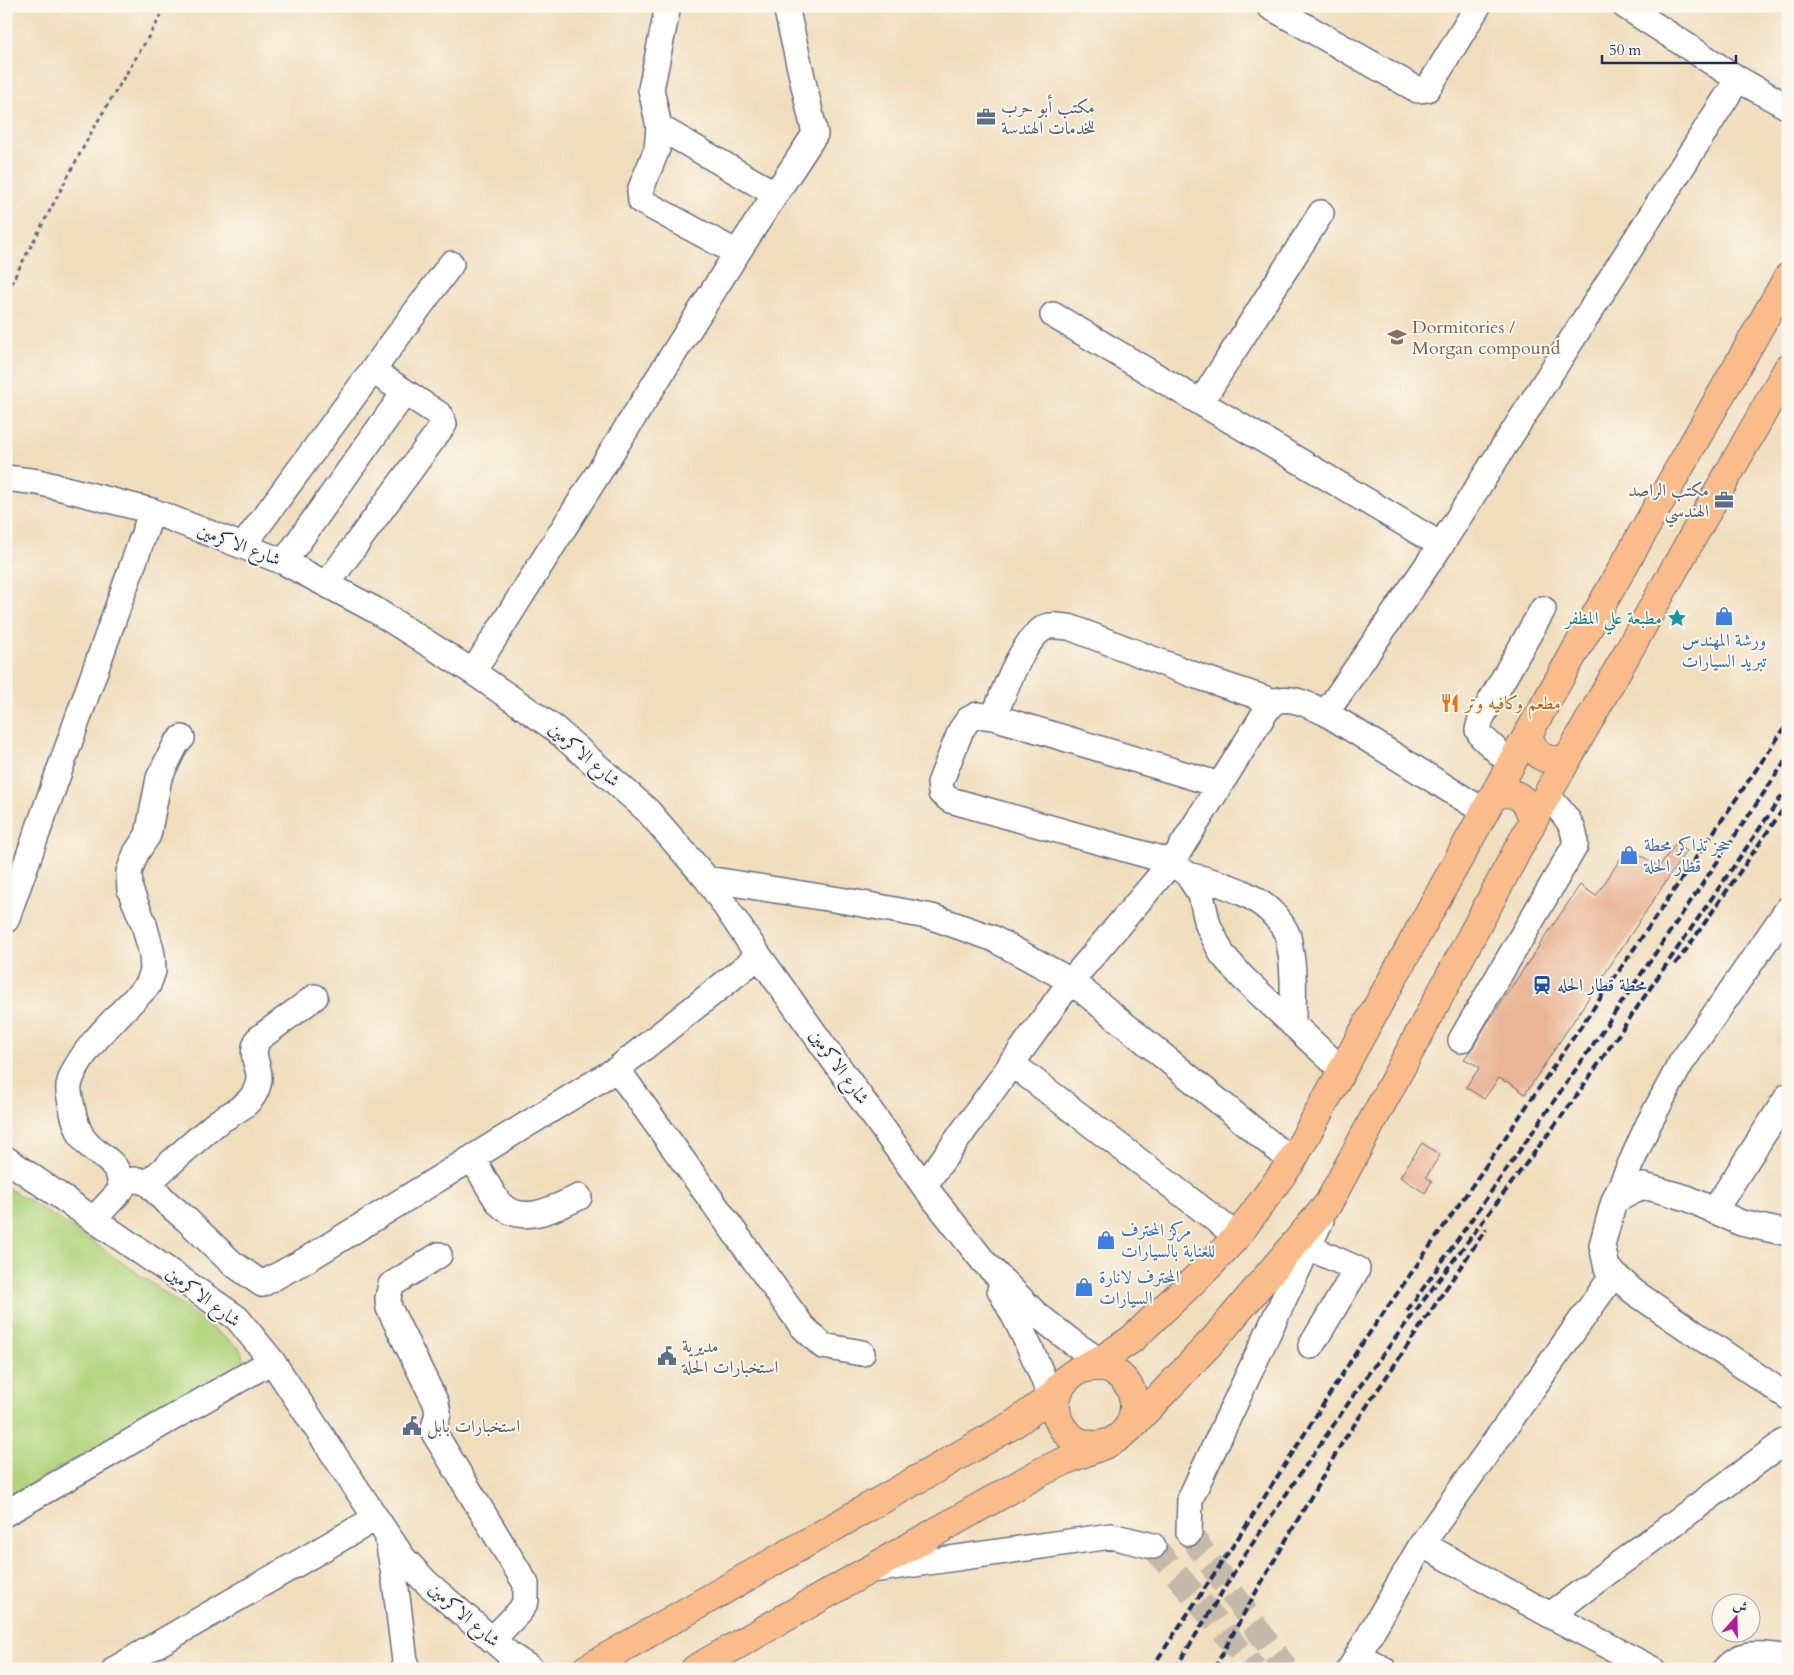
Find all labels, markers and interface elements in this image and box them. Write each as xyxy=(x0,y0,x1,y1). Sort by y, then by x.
scale bar xyxy=(1602,32,1735,64)
text: 50 m xyxy=(1609,40,1641,60)
place label: مكتب أبو حرب للخدمات الهندسة xyxy=(1001,94,1096,141)
office icon: مكتب أبو حرب للخدمات الهندسة xyxy=(975,106,997,128)
place label: Dormitories / Morgan compound xyxy=(1412,315,1561,361)
school or university icon: Dormitories / Morgan compound xyxy=(1386,326,1408,348)
place label: مكتب الراصد الهندسي xyxy=(1628,478,1709,528)
office icon: مكتب الراصد الهندسي xyxy=(1713,489,1735,511)
street label: شارع الاكرمين xyxy=(193,518,284,574)
shop icon: ورشة المهندس تبريد السيارات xyxy=(1713,605,1735,627)
place label: مطبعة علي المظفر xyxy=(1563,606,1662,635)
place icon: مطبعة علي المظفر xyxy=(1666,607,1688,629)
place label: ورشة المهندس تبريد السيارات xyxy=(1682,628,1767,674)
place label: مطعم وكافيه وتر xyxy=(1463,691,1561,720)
restaurant icon: مطعم وكافيه وتر xyxy=(1439,692,1461,714)
street label: شارع الاكرمين xyxy=(542,717,625,795)
place label: حجز تذاكر محطة قطار الحلة xyxy=(1643,833,1731,879)
shop icon: حجز تذاكر محطة قطار الحلة xyxy=(1618,844,1640,866)
place label: محطة قطار الحله xyxy=(1557,973,1647,998)
station icon: محطة قطار الحله xyxy=(1531,974,1553,996)
street label: شارع الاكرمين xyxy=(802,1024,875,1111)
place label: مركز المحترف للعناية بالسيارات xyxy=(1121,1218,1215,1264)
shop icon: مركز المحترف للعناية بالسيارات xyxy=(1095,1229,1117,1251)
street label: شارع الاكرمين xyxy=(159,1261,245,1335)
place label: المحترف لانارة السيارات xyxy=(1099,1265,1180,1311)
shop icon: المحترف لانارة السيارات xyxy=(1073,1276,1095,1298)
place label: مديرية استخبارات الحلة xyxy=(681,1334,779,1380)
public building icon: مديرية استخبارات الحلة xyxy=(656,1345,678,1367)
place label: استخبارات بابل xyxy=(427,1414,520,1439)
public building icon: استخبارات بابل xyxy=(401,1415,423,1437)
street label: شارع الاكرمين xyxy=(422,1577,505,1655)
north arrow xyxy=(1712,1592,1762,1642)
text: ش xyxy=(1730,1595,1750,1618)

